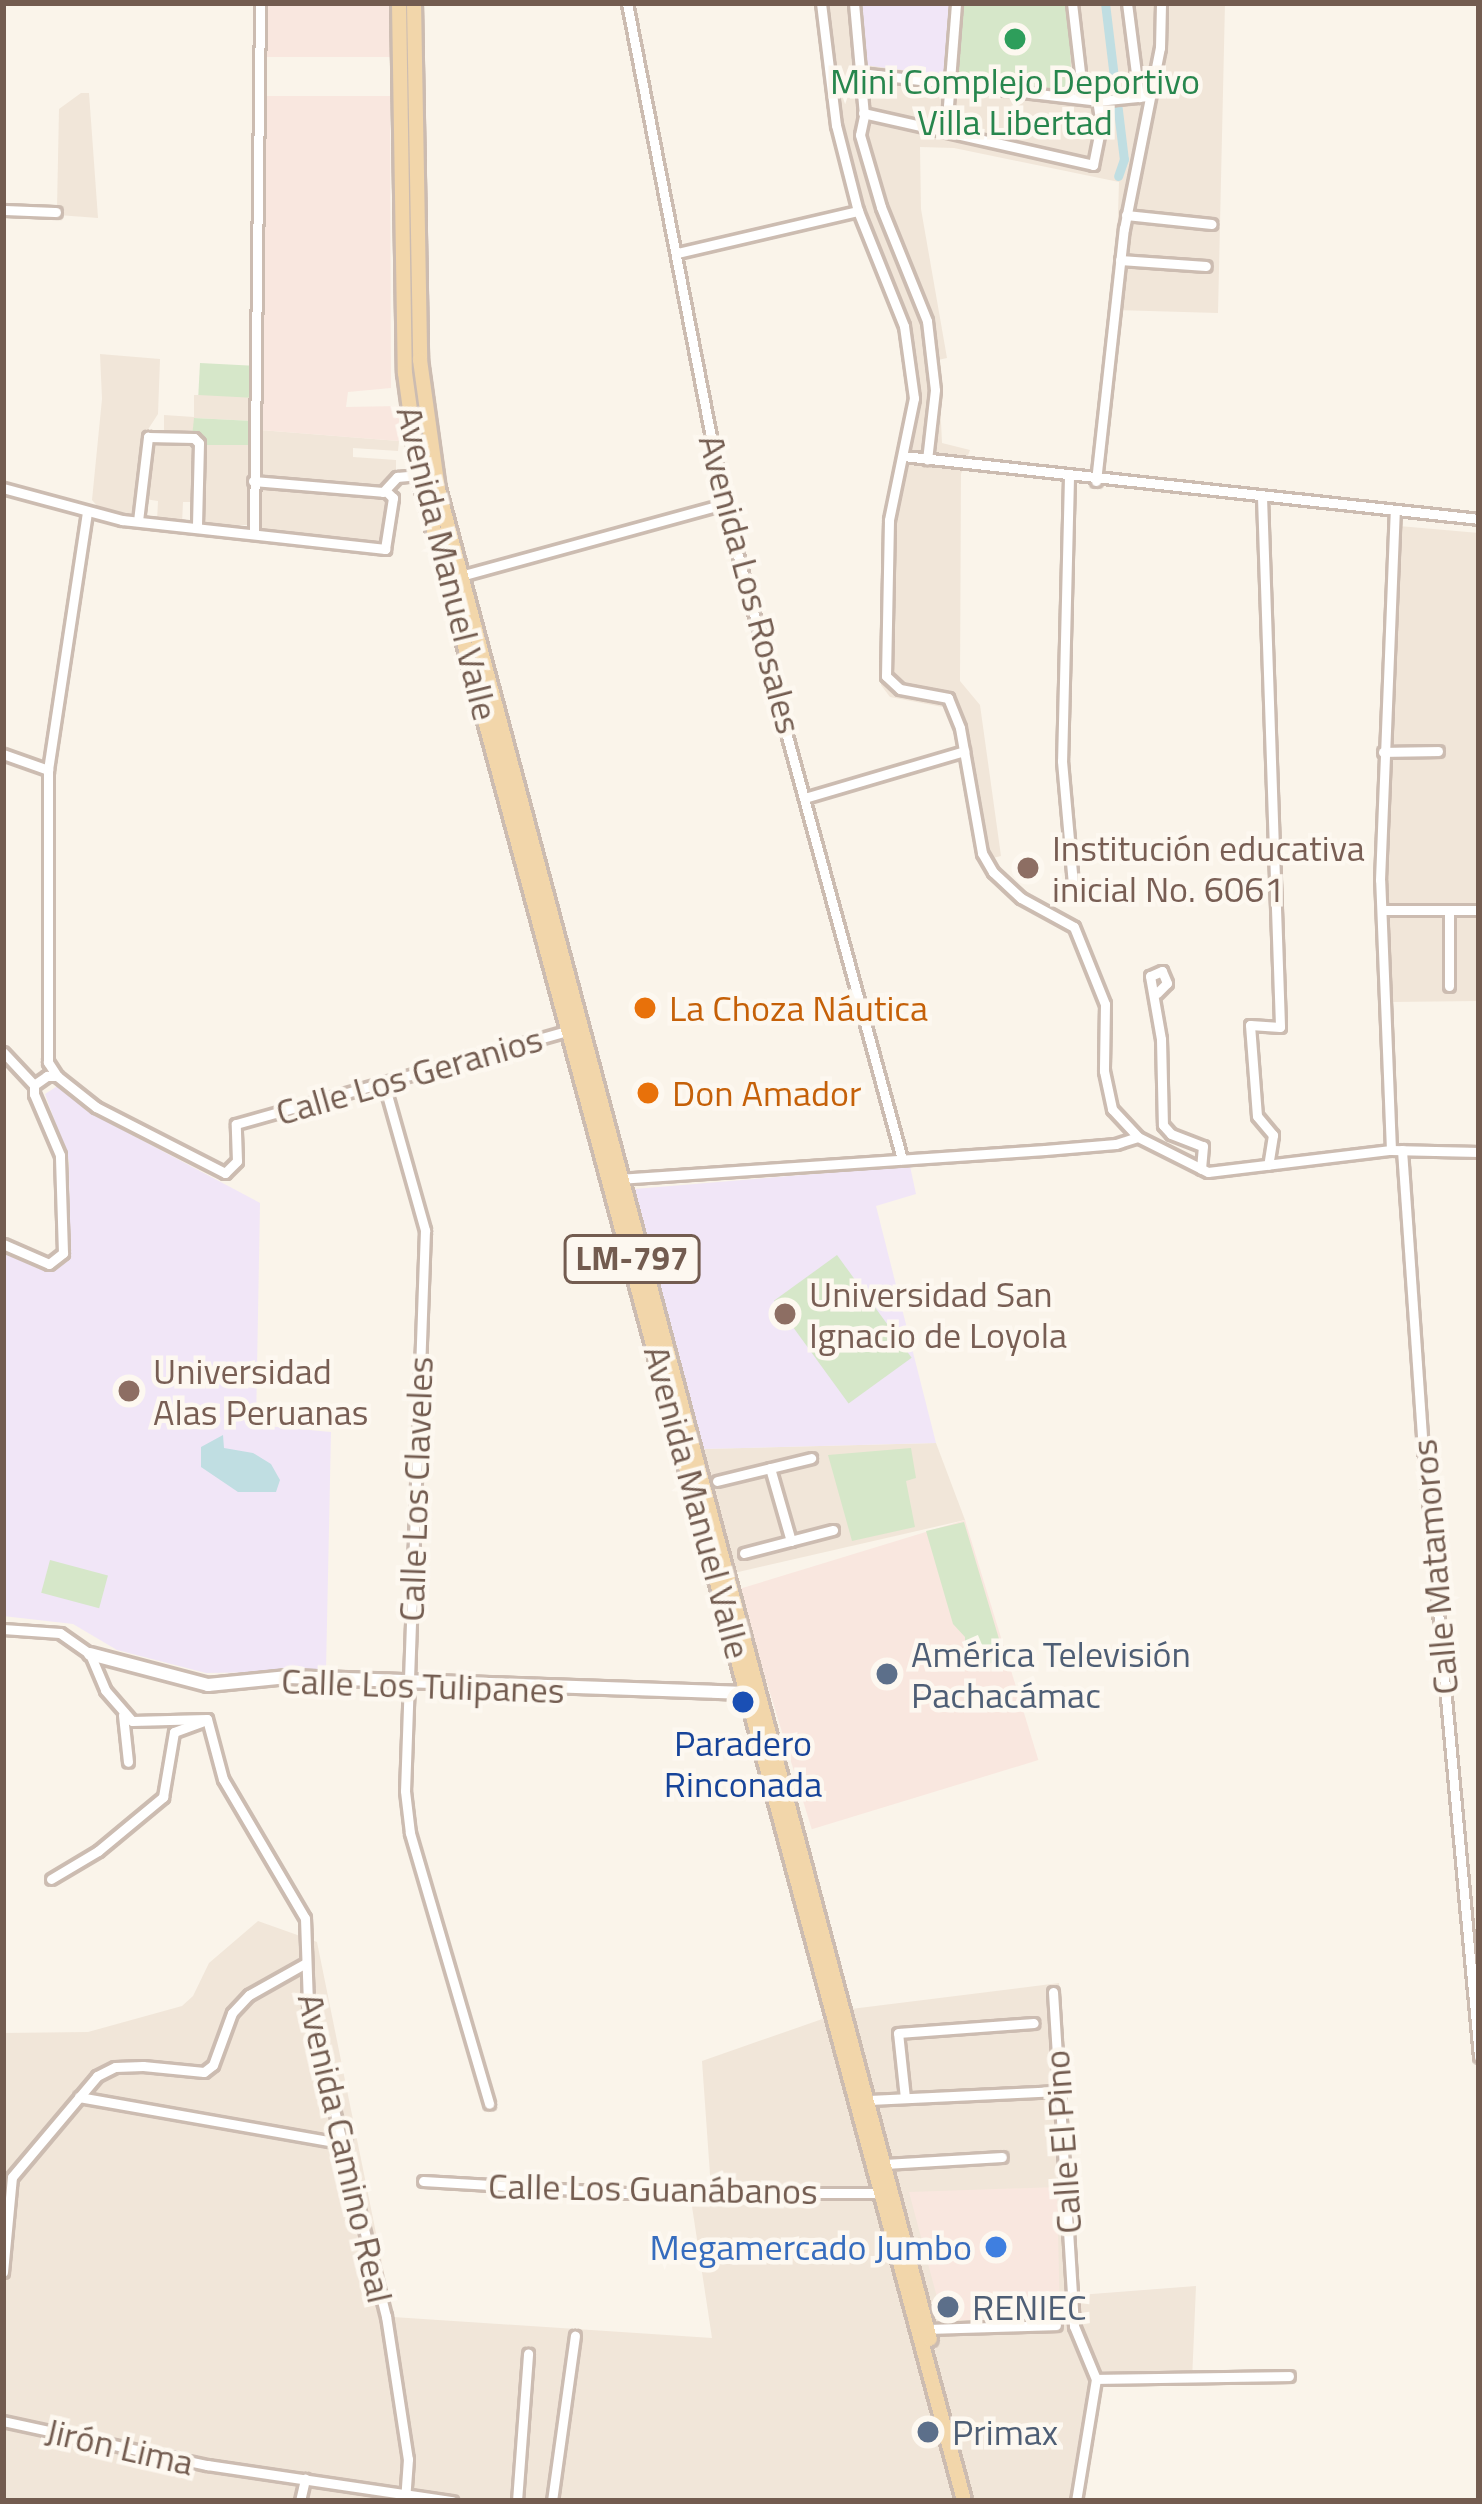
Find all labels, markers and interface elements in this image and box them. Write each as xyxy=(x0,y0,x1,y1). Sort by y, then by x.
marker: Mini Complejo Deportivo Villa Libertad xyxy=(1002,26,1028,52)
place label: Mini Complejo Deportivo Villa Libertad xyxy=(830,58,1200,143)
street label: Avenida Manuel Valle xyxy=(388,401,508,725)
street label: Avenida Los Rosales xyxy=(690,430,812,738)
place label: Institución educativa inicial No. 6061 xyxy=(1052,825,1365,910)
marker: Institución educativa inicial No. 6061 xyxy=(1015,855,1041,881)
place label: La Choza Náutica xyxy=(669,986,928,1030)
marker: La Choza Náutica xyxy=(632,995,658,1021)
street label: Calle Los Geranios xyxy=(271,1016,547,1134)
place label: Don Amador xyxy=(672,1071,862,1115)
marker: Don Amador xyxy=(635,1080,661,1106)
road number: LM-797 xyxy=(563,1232,701,1286)
place label: Universidad San Ignacio de Loyola xyxy=(809,1271,1067,1356)
marker: Universidad San Ignacio de Loyola xyxy=(772,1301,798,1327)
street label: Avenida Manuel Valle xyxy=(635,1341,761,1663)
place label: Universidad Alas Peruanas xyxy=(153,1348,369,1433)
street label: Calle Los Claveles xyxy=(389,1356,441,1622)
marker: Universidad Alas Peruanas xyxy=(116,1378,142,1404)
street label: Calle Matamoros xyxy=(1401,1437,1467,1697)
place label: América Televisión Pachacámac xyxy=(911,1631,1191,1716)
street label: Calle Los Tulipanes xyxy=(281,1658,565,1712)
marker: América Televisión Pachacámac xyxy=(874,1661,900,1687)
marker: Paradero Rinconada xyxy=(730,1689,756,1715)
place label: Paradero Rinconada xyxy=(664,1720,822,1805)
street label: Avenida Camino Real xyxy=(289,1989,403,2307)
street label: Calle El Pino xyxy=(1034,2049,1090,2235)
street label: Calle Los Guanábanos xyxy=(488,2164,818,2212)
place label: Megamercado Jumbo xyxy=(650,2225,972,2269)
marker: Megamercado Jumbo xyxy=(983,2234,1009,2260)
place label: RENIEC xyxy=(972,2285,1086,2329)
marker: RENIEC xyxy=(935,2294,961,2320)
street label: Jirón Lima xyxy=(42,2408,198,2484)
place label: Primax xyxy=(952,2410,1058,2454)
marker: Primax xyxy=(915,2419,941,2445)

